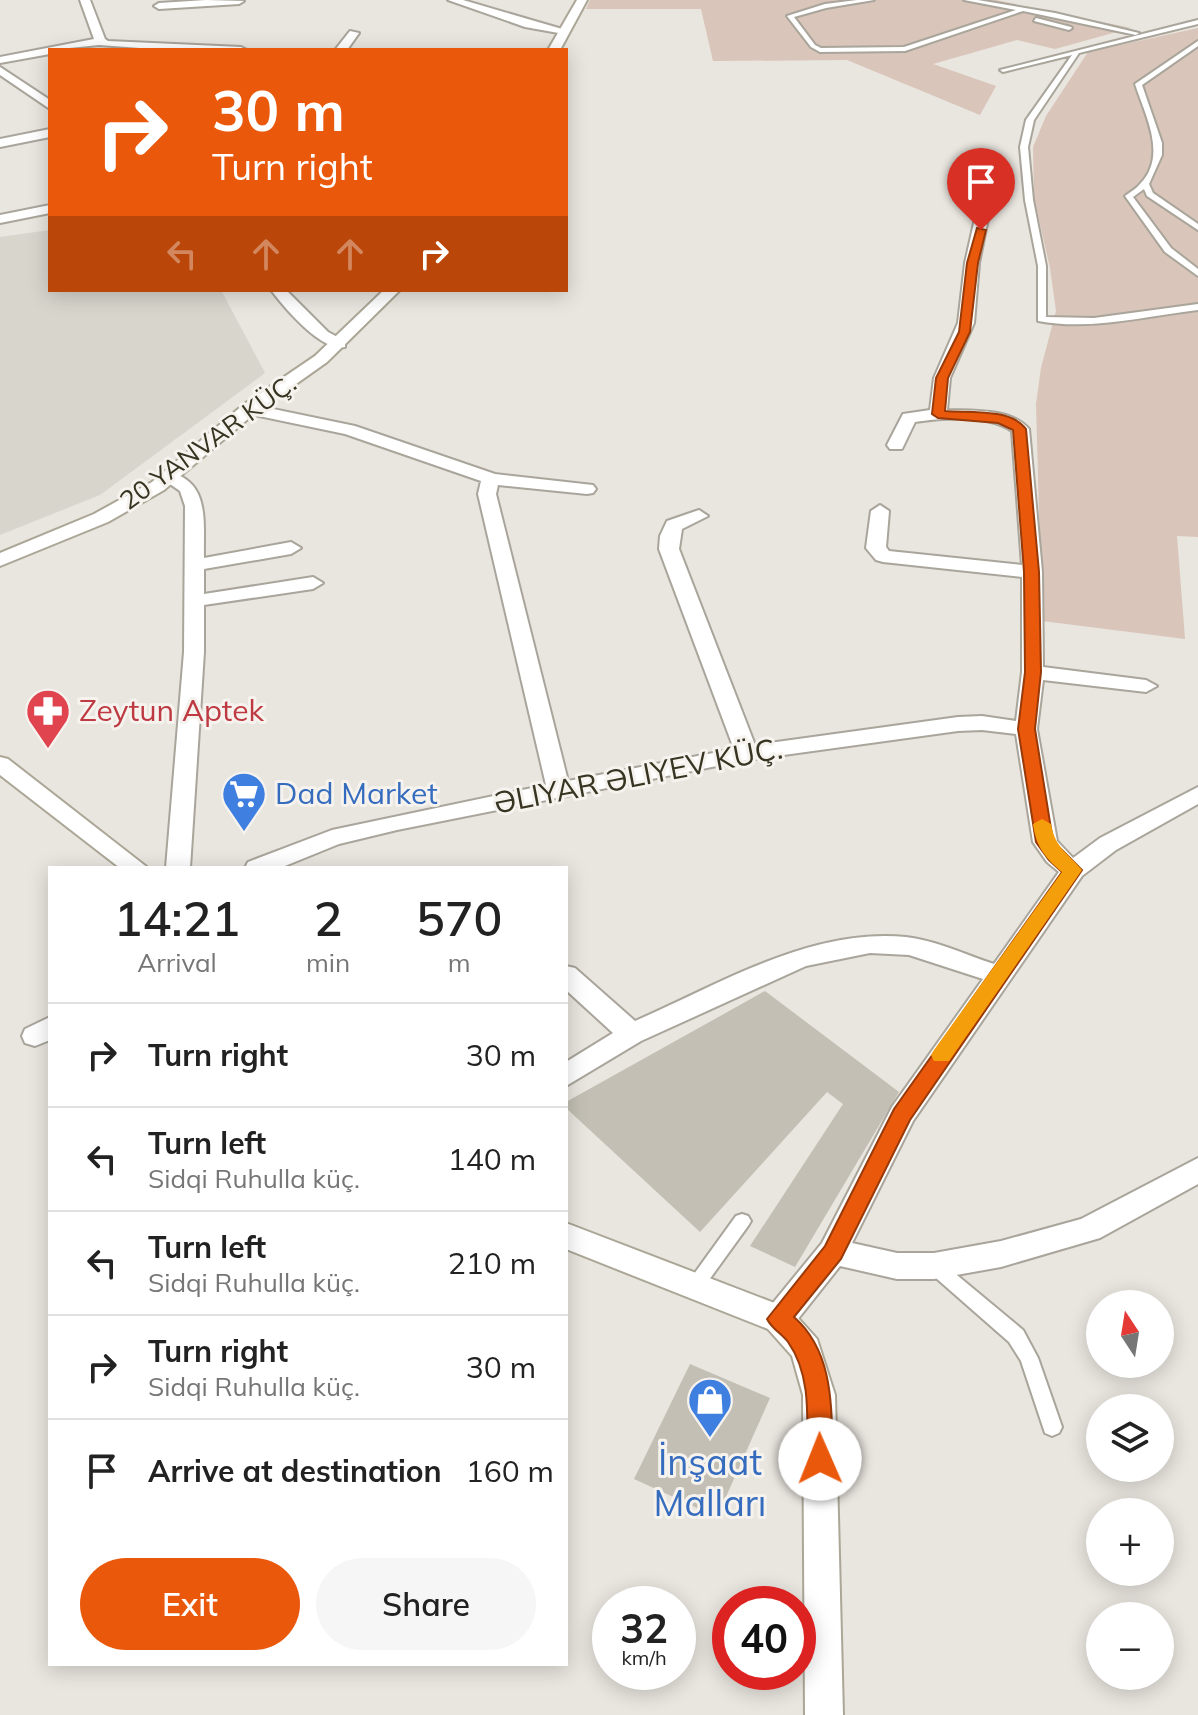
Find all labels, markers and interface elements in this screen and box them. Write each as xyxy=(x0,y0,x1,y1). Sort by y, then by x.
text: 30 m xyxy=(212,75,345,145)
icon: right xyxy=(80,80,184,184)
text: Turn right xyxy=(212,144,373,189)
pin xyxy=(947,148,1015,230)
icon: arrive xyxy=(959,160,1003,204)
icon: left xyxy=(160,232,204,276)
icon: ahead xyxy=(244,232,288,276)
icon: ahead xyxy=(328,232,372,276)
icon: right xyxy=(412,232,456,276)
street label: 20 YANVAR KÜÇ. xyxy=(113,366,303,517)
pharmacy icon: Zeytun Aptek xyxy=(24,687,72,750)
place label: Zeytun Aptek xyxy=(79,691,265,729)
street label: ƏLIYAR ƏLIYEV KÜÇ. xyxy=(490,728,785,822)
supermarket icon: Dad Market xyxy=(220,770,268,833)
place label: Dad Market xyxy=(275,774,438,812)
text: 14:21 xyxy=(114,888,240,948)
text: 2 xyxy=(314,888,342,948)
text: 570 xyxy=(416,888,502,948)
text: Arrival xyxy=(137,946,217,979)
text: min xyxy=(306,946,350,979)
text: m xyxy=(448,946,471,979)
icon: right xyxy=(80,1033,124,1077)
text: Turn right xyxy=(148,1036,288,1074)
text: 30 m xyxy=(466,1036,536,1074)
text: Turn left xyxy=(148,1124,266,1162)
icon: left xyxy=(80,1137,124,1181)
text: 140 m xyxy=(448,1140,536,1178)
text: Sidqi Ruhulla küç. xyxy=(148,1162,360,1195)
text: Turn left xyxy=(148,1228,266,1266)
icon: left xyxy=(80,1241,124,1285)
text: 210 m xyxy=(448,1244,536,1282)
text: Sidqi Ruhulla küç. xyxy=(148,1266,360,1299)
north arrow xyxy=(1086,1290,1174,1378)
map controls xyxy=(1086,1290,1174,1690)
text: Turn right xyxy=(148,1332,288,1370)
icon: right xyxy=(80,1345,124,1389)
text: 30 m xyxy=(466,1348,536,1386)
text: Sidqi Ruhulla küç. xyxy=(148,1370,360,1403)
shop icon: İnşaat Malları xyxy=(686,1376,734,1439)
button: layers xyxy=(1086,1394,1174,1482)
position arrow xyxy=(778,1417,862,1501)
place label: İnşaat Malları xyxy=(654,1439,766,1525)
icon: arrive xyxy=(80,1449,124,1493)
text: Arrive at destination xyxy=(148,1452,442,1490)
text: 160 m xyxy=(466,1452,554,1490)
button: + xyxy=(1086,1498,1174,1586)
button: Exit xyxy=(80,1558,300,1650)
button: Share xyxy=(316,1558,536,1650)
speed limit sign: 40 xyxy=(712,1586,816,1690)
button: − xyxy=(1086,1602,1174,1690)
text: 32 xyxy=(620,1603,668,1653)
text: km/h xyxy=(621,1645,667,1670)

